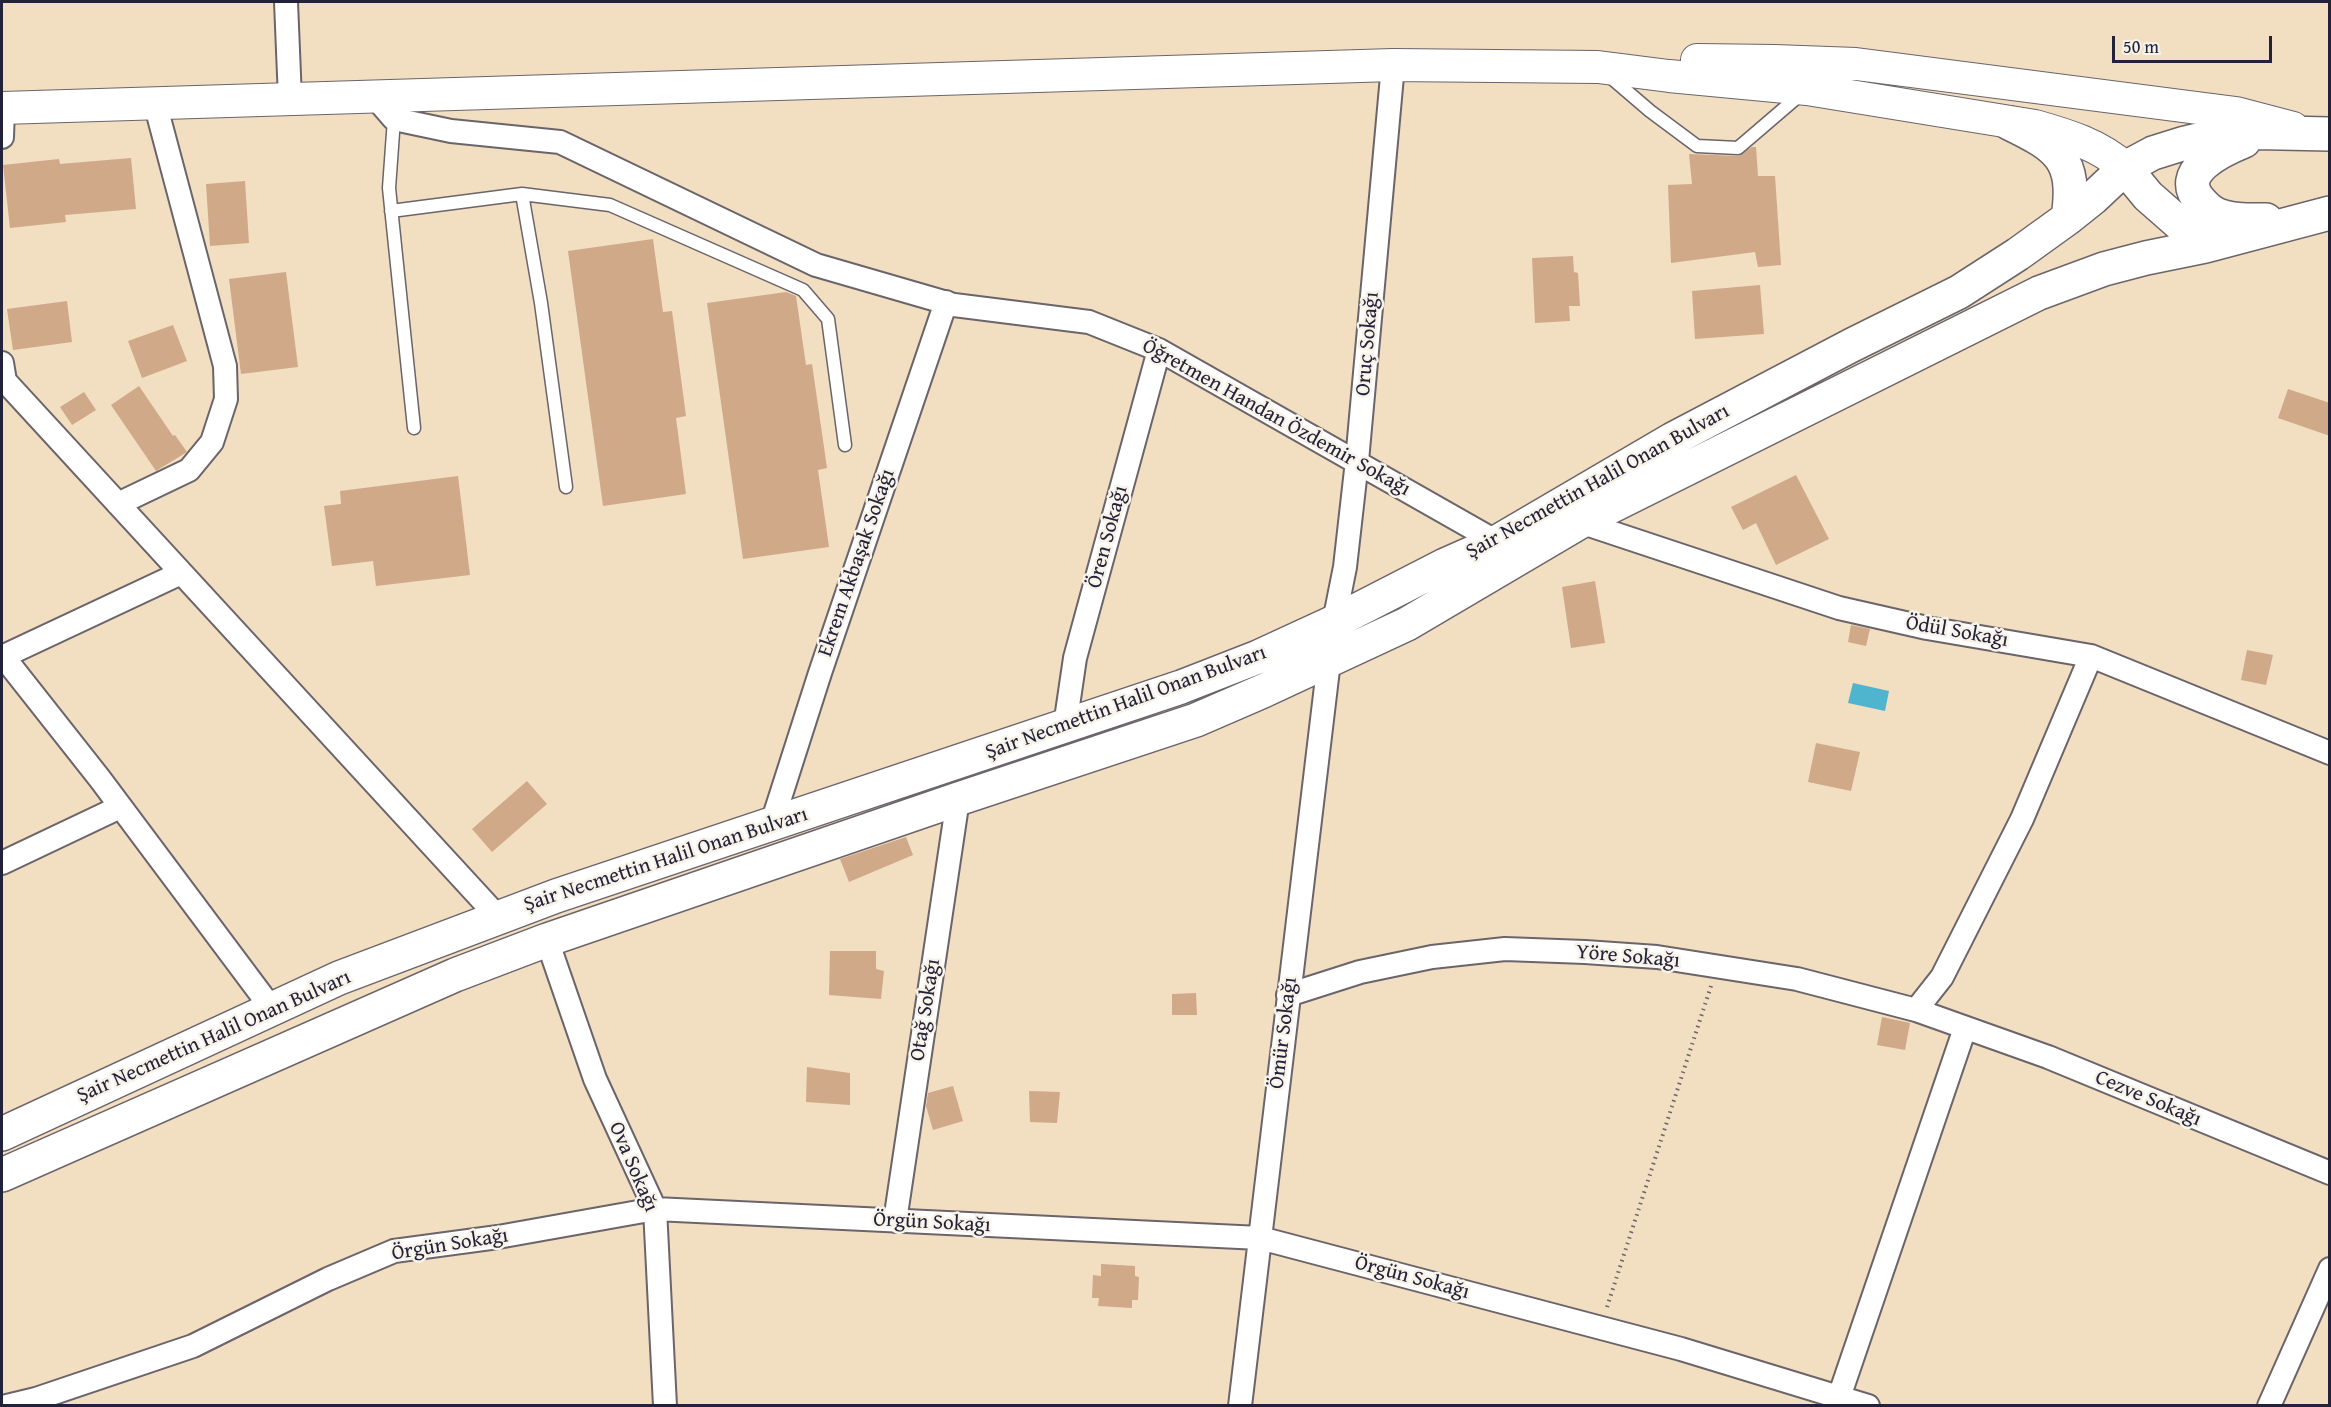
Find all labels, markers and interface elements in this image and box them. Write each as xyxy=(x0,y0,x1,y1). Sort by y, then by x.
scale bar xyxy=(2115,24,2276,62)
text: 50 m xyxy=(2123,33,2159,60)
street label: Oruç Sokağı xyxy=(1351,291,1385,397)
street label: Öğretmen Handan Özdemir Sokağı xyxy=(1138,334,1414,502)
street label: Şair Necmettin Halil Onan Bulvarı xyxy=(1462,399,1734,565)
street label: Ekrem Akbaşak Sokağı xyxy=(813,466,901,660)
street label: Ören Sokağı xyxy=(1082,483,1134,591)
street label: Ödül Sokağı xyxy=(1904,611,2010,653)
street label: Şair Necmettin Halil Onan Bulvarı xyxy=(982,640,1270,766)
street label: Şair Necmettin Halil Onan Bulvarı xyxy=(521,802,811,918)
street label: Yöre Sokağı xyxy=(1575,940,1681,974)
street label: Otağ Sokağı xyxy=(905,957,947,1063)
street label: Şair Necmettin Halil Onan Bulvarı xyxy=(73,965,355,1109)
street label: Ömür Sokağı xyxy=(1265,976,1303,1090)
street label: Cezve Sokağı xyxy=(2091,1065,2205,1133)
street label: Ova Sokağı xyxy=(603,1118,663,1216)
street label: Örgün Sokağı xyxy=(873,1207,991,1239)
street label: Örgün Sokağı xyxy=(390,1223,510,1267)
street label: Örgün Sokağı xyxy=(1352,1251,1472,1305)

